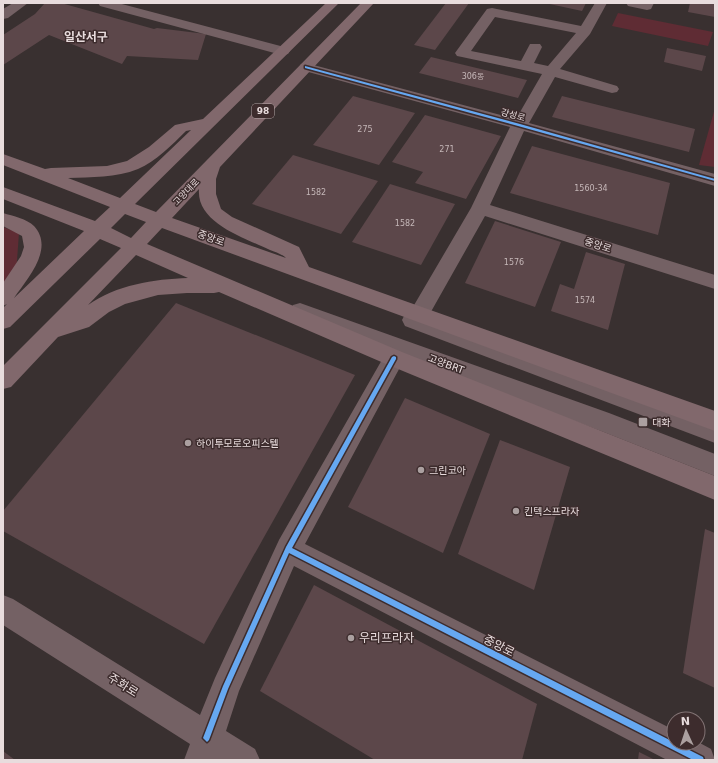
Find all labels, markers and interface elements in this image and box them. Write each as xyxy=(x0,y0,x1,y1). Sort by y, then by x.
district label: 일산서구 xyxy=(64,30,108,44)
house number: 306동 xyxy=(462,72,484,81)
road number: 98 xyxy=(252,104,274,118)
street label: 강성로 xyxy=(500,107,526,123)
house number: 275 xyxy=(357,125,373,134)
house number: 271 xyxy=(439,145,455,154)
street label: 고양대로 xyxy=(171,177,201,207)
house number: 1560-34 xyxy=(574,184,608,193)
house number: 1582 xyxy=(306,188,326,197)
house number: 1582 xyxy=(395,219,415,228)
street label: 중앙로 xyxy=(196,228,226,248)
street label: 중앙로 xyxy=(583,236,613,254)
house number: 1576 xyxy=(504,258,524,267)
house number: 1574 xyxy=(575,296,595,305)
street label: 고양BRT xyxy=(426,352,466,376)
marker: 대화 xyxy=(637,416,649,428)
place label: 대화 xyxy=(652,417,670,428)
marker: 하이투모로오피스텔 xyxy=(183,438,193,448)
place label: 하이투모로오피스텔 xyxy=(196,438,279,449)
marker: 그린코아 xyxy=(416,465,426,475)
place label: 그린코아 xyxy=(429,465,467,476)
marker: 킨텍스프라자 xyxy=(511,506,521,516)
place label: 킨텍스프라자 xyxy=(524,506,580,517)
place label: 우리프라자 xyxy=(359,631,414,645)
street label: 중앙로 xyxy=(481,632,517,660)
marker: 우리프라자 xyxy=(346,633,356,643)
street label: 주화로 xyxy=(105,670,141,700)
north arrow xyxy=(666,711,706,751)
text: N xyxy=(681,715,690,728)

